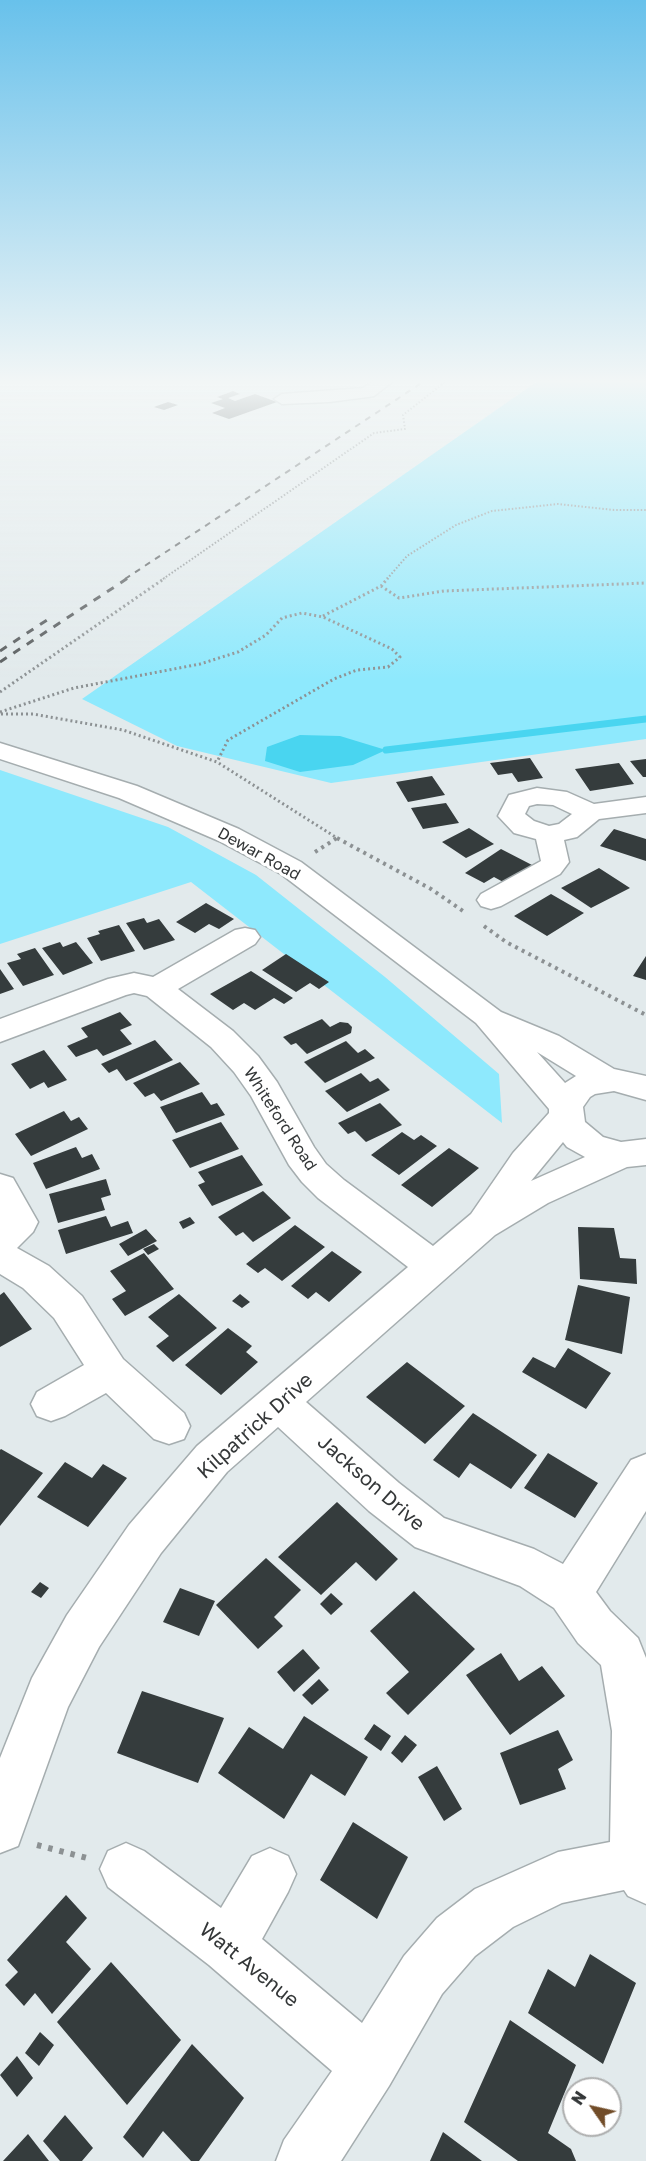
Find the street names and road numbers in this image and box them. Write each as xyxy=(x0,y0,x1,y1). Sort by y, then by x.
street label: Dewar Road xyxy=(214,823,304,885)
street label: Whiteford Road xyxy=(239,1064,321,1174)
street label: Kilpatrick Drive xyxy=(192,1368,318,1484)
street label: Jackson Drive xyxy=(313,1430,429,1536)
street label: Watt Avenue xyxy=(194,1918,304,2012)

